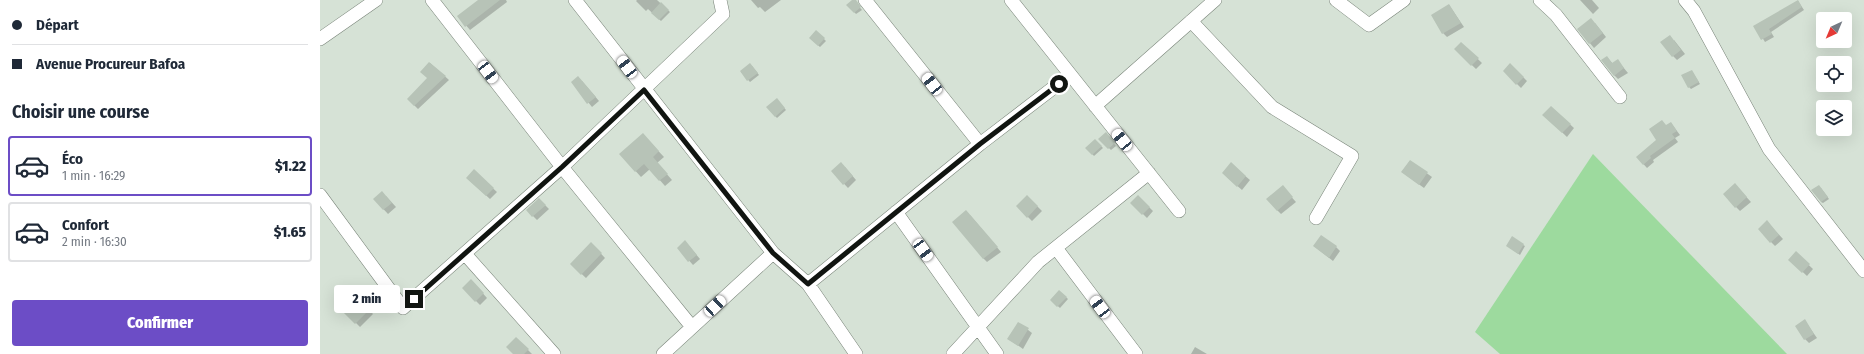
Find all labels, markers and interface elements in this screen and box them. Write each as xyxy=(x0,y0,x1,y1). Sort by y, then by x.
north arrow xyxy=(1816,12,1852,48)
map controls xyxy=(1816,12,1852,136)
text: Départ xyxy=(36,16,79,34)
car xyxy=(615,54,639,80)
text: Avenue Procureur Bafoa xyxy=(36,55,185,73)
button: locate xyxy=(1816,56,1852,92)
car xyxy=(476,59,500,85)
car xyxy=(920,71,944,97)
route start xyxy=(1050,75,1068,93)
button: layers xyxy=(1816,100,1852,136)
text: Choisir une course xyxy=(12,101,149,123)
car xyxy=(1110,127,1134,153)
icon: car xyxy=(14,148,50,184)
text: Éco xyxy=(62,150,83,168)
text: $1.22 xyxy=(275,157,306,175)
text: 1 min · 16:29 xyxy=(62,168,125,183)
icon: car xyxy=(14,214,50,250)
text: Confort xyxy=(62,216,109,234)
text: $1.65 xyxy=(274,223,306,241)
text: 2 min · 16:30 xyxy=(62,234,127,249)
car xyxy=(911,237,935,263)
callout: 2 min xyxy=(334,285,400,313)
route end xyxy=(405,290,423,308)
text: 2 min xyxy=(353,291,381,306)
car xyxy=(702,293,728,319)
car xyxy=(1088,294,1112,320)
button: Confirmer xyxy=(12,300,308,346)

